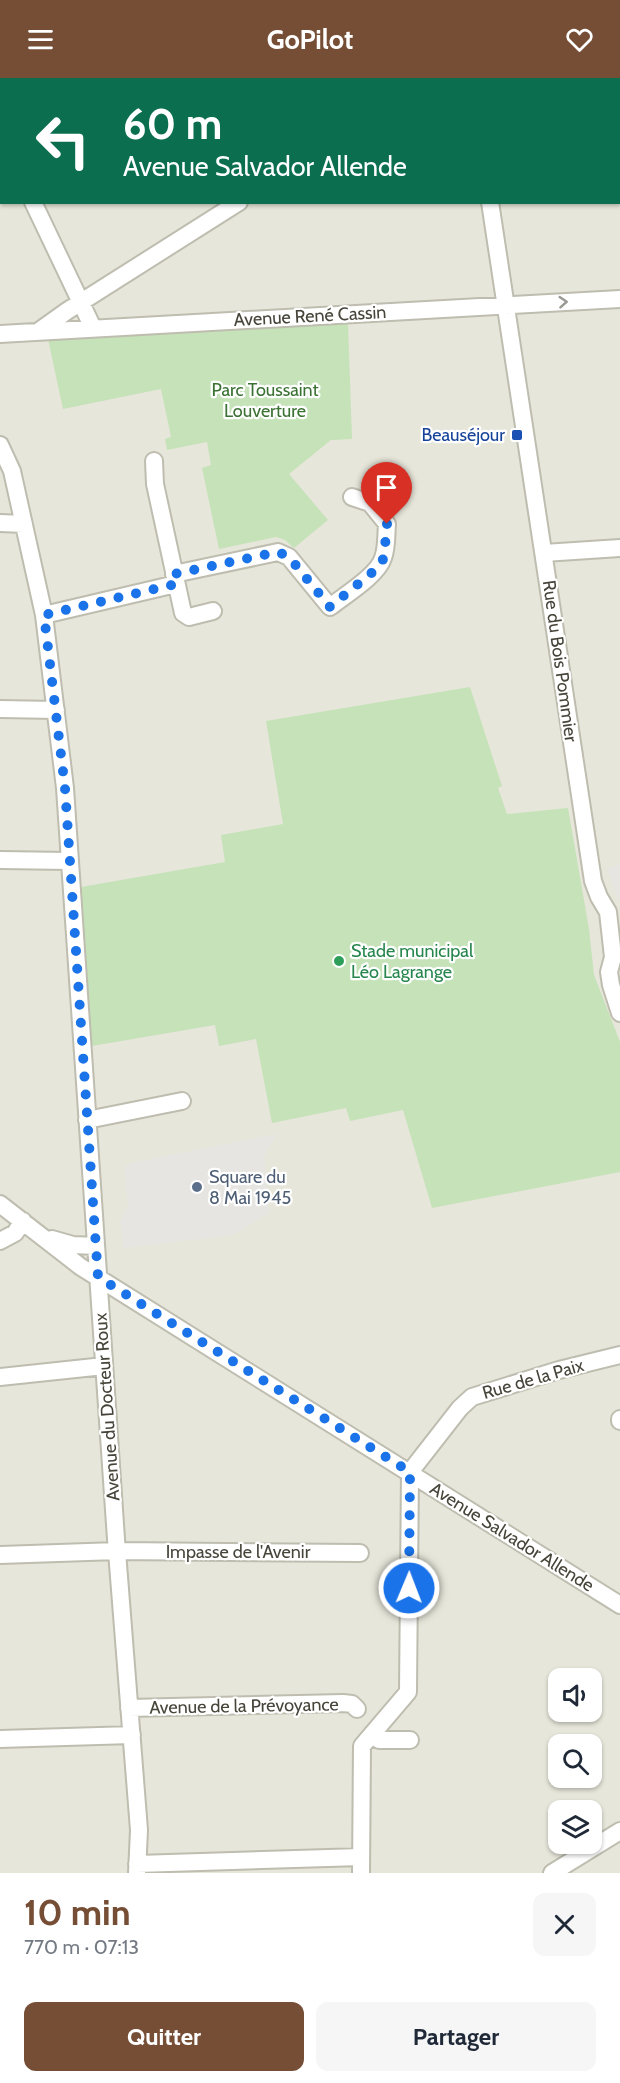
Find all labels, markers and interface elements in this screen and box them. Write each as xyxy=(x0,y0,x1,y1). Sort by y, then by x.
icon: menu xyxy=(24,23,57,56)
text: GoPilot xyxy=(267,23,353,56)
icon: heart xyxy=(563,23,596,56)
text: 60 m xyxy=(123,98,222,150)
icon: left xyxy=(24,102,102,180)
text: Avenue Salvador Allende xyxy=(123,150,407,183)
one-way arrow xyxy=(559,296,568,309)
street label: Avenue René Cassin xyxy=(233,301,387,331)
park label: Parc Toussaint Louverture xyxy=(211,379,319,422)
place label: Beauséjour xyxy=(421,424,505,446)
marker: Beauséjour xyxy=(510,428,524,442)
pin xyxy=(361,462,412,524)
icon: arrive xyxy=(370,471,403,504)
street label: Rue du Bois Pommier xyxy=(538,579,582,744)
place label: Stade municipal Léo Lagrange xyxy=(351,940,474,983)
marker: Stade municipal Léo Lagrange xyxy=(332,954,346,968)
place label: Square du 8 Mai 1945 xyxy=(209,1166,291,1209)
marker: Square du 8 Mai 1945 xyxy=(190,1180,204,1194)
street label: Avenue du Docteur Roux xyxy=(89,1312,125,1502)
street label: Rue de la Paix xyxy=(480,1354,587,1404)
street label: Avenue Salvador Allende xyxy=(426,1478,598,1596)
street label: Impasse de l'Avenir xyxy=(166,1541,311,1563)
position arrow xyxy=(377,1556,441,1620)
map controls xyxy=(548,1668,602,1854)
button: sound xyxy=(548,1668,602,1722)
street label: Avenue de la Prévoyance xyxy=(149,1693,339,1719)
button: search xyxy=(548,1734,602,1788)
button: layers xyxy=(548,1800,602,1854)
text: 10 min xyxy=(24,1890,131,1934)
button: close xyxy=(533,1893,596,1956)
text: 770 m · 07:13 xyxy=(24,1935,139,1959)
button: Quitter xyxy=(24,2002,304,2071)
button: Partager xyxy=(316,2002,596,2071)

